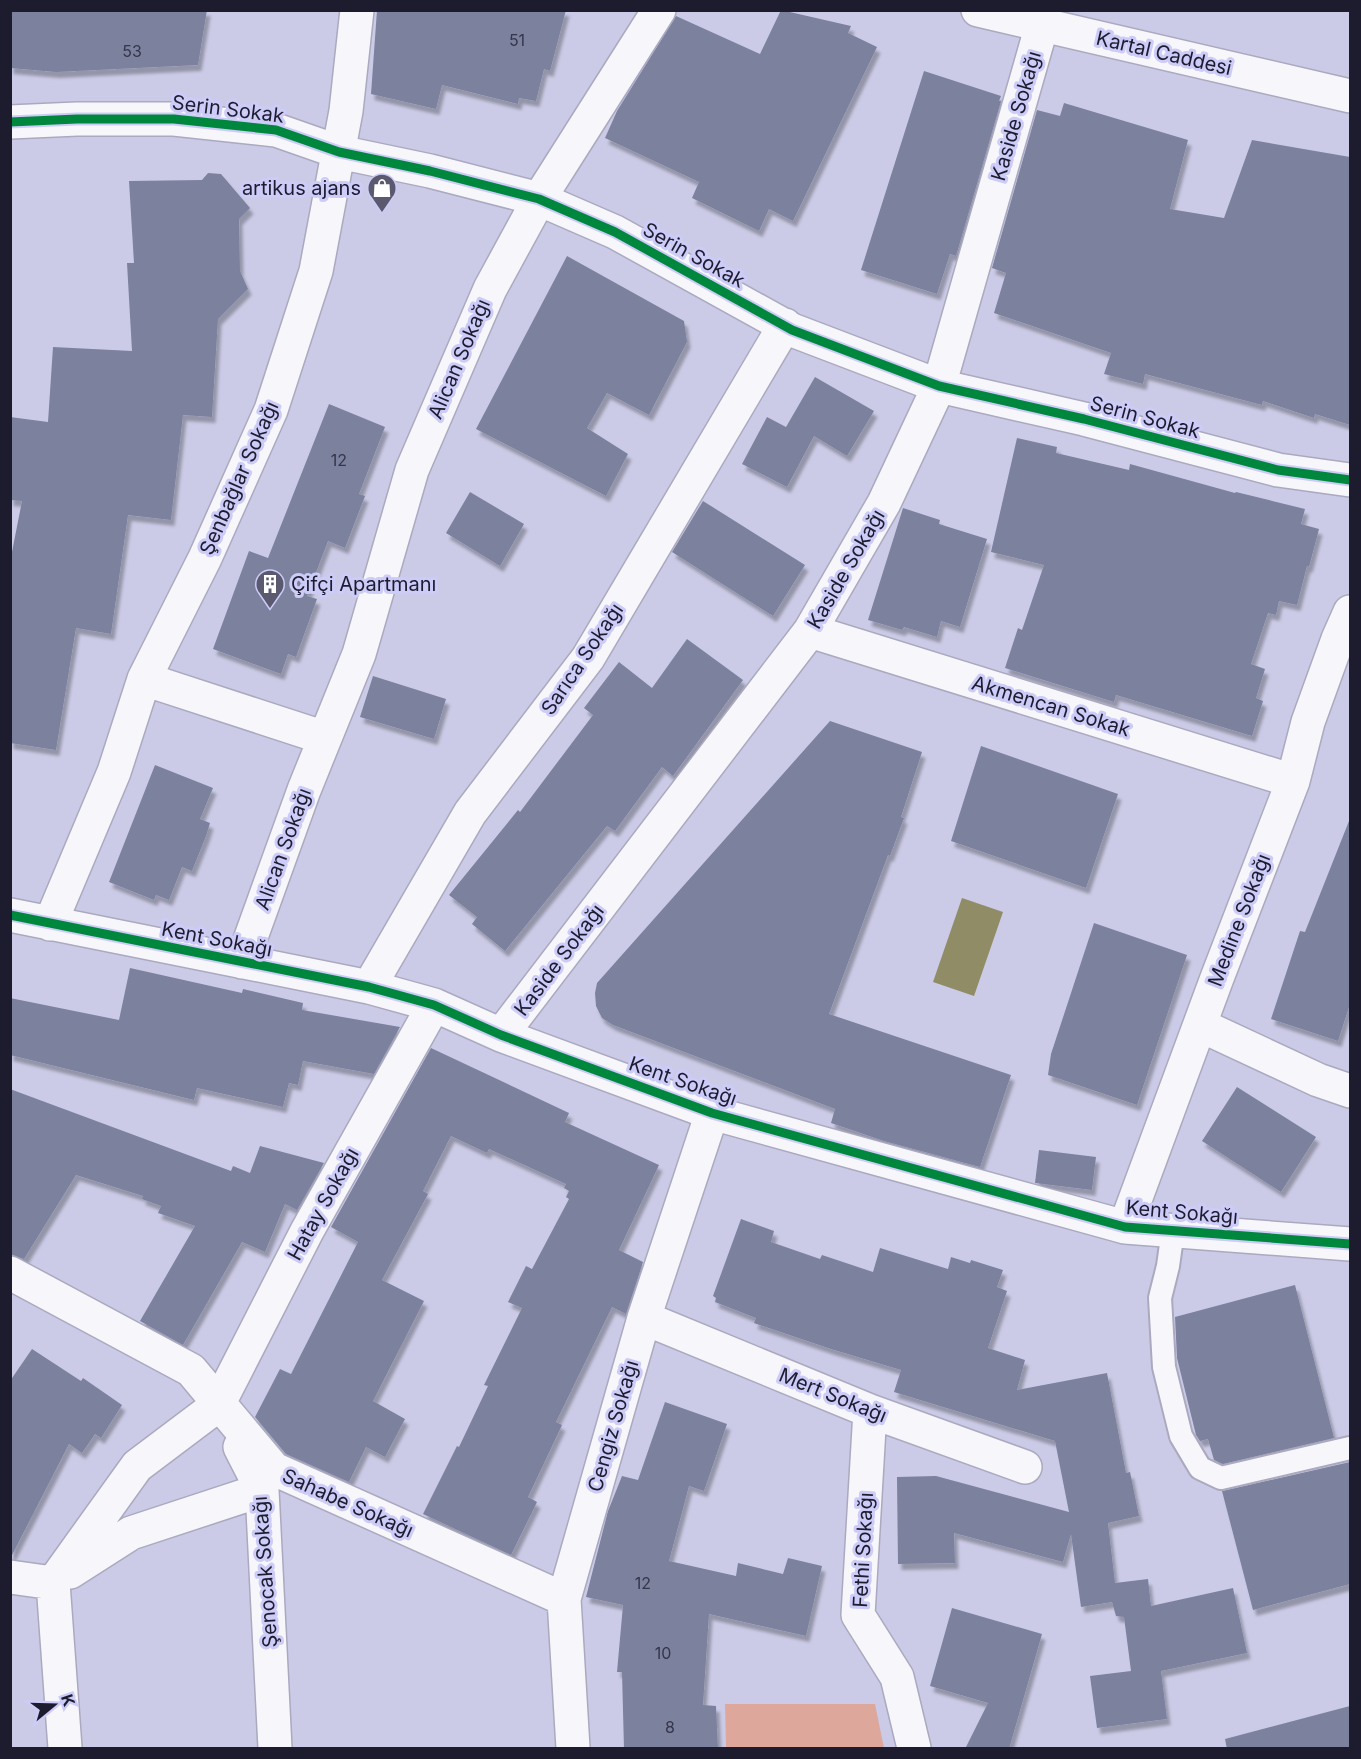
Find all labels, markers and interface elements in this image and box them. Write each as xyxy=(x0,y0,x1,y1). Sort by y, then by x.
street label: Kartal Caddesi xyxy=(1094,26,1234,80)
house number: 51 xyxy=(509,30,525,50)
house number: 53 xyxy=(122,41,142,61)
street label: Kaside Sokağı xyxy=(986,48,1046,184)
street label: Serin Sokak xyxy=(171,90,285,128)
shop icon: artikus ajans xyxy=(366,172,398,214)
place label: artikus ajans xyxy=(242,176,361,200)
street label: Serin Sokak xyxy=(639,217,749,293)
street label: Alican Sokağı xyxy=(423,295,495,423)
street label: Serin Sokak xyxy=(1087,391,1203,443)
street label: Şenbağlar Sokağı xyxy=(194,397,284,559)
house number: 12 xyxy=(331,450,347,470)
street label: Kaside Sokağı xyxy=(802,505,890,633)
building icon: Çifçi Apartmanı xyxy=(254,568,286,610)
place label: Çifçi Apartmanı xyxy=(291,572,436,596)
street label: Sarıca Sokağı xyxy=(536,599,628,719)
street label: Akmencan Sokak xyxy=(969,671,1133,741)
street label: Alican Sokağı xyxy=(250,785,316,913)
street label: Medine Sokağı xyxy=(1203,850,1275,990)
street label: Kaside Sokağı xyxy=(509,899,609,1021)
street label: Kent Sokağı xyxy=(160,916,274,962)
street label: Kent Sokağı xyxy=(626,1051,740,1111)
street label: Hatay Sokağı xyxy=(282,1144,364,1264)
street label: Kent Sokağı xyxy=(1125,1195,1239,1229)
street label: Cengiz Sokağı xyxy=(583,1357,643,1495)
street label: Mert Sokağı xyxy=(776,1363,890,1427)
street label: Sahabe Sokağı xyxy=(279,1463,417,1543)
street label: Fethi Sokağı xyxy=(848,1492,878,1608)
street label: Şenocak Sokağı xyxy=(248,1495,282,1649)
house number: 12 xyxy=(635,1573,651,1593)
house number: 10 xyxy=(655,1643,671,1663)
north arrow xyxy=(24,1675,84,1735)
text: K xyxy=(57,1691,80,1709)
house number: 8 xyxy=(665,1717,675,1737)

